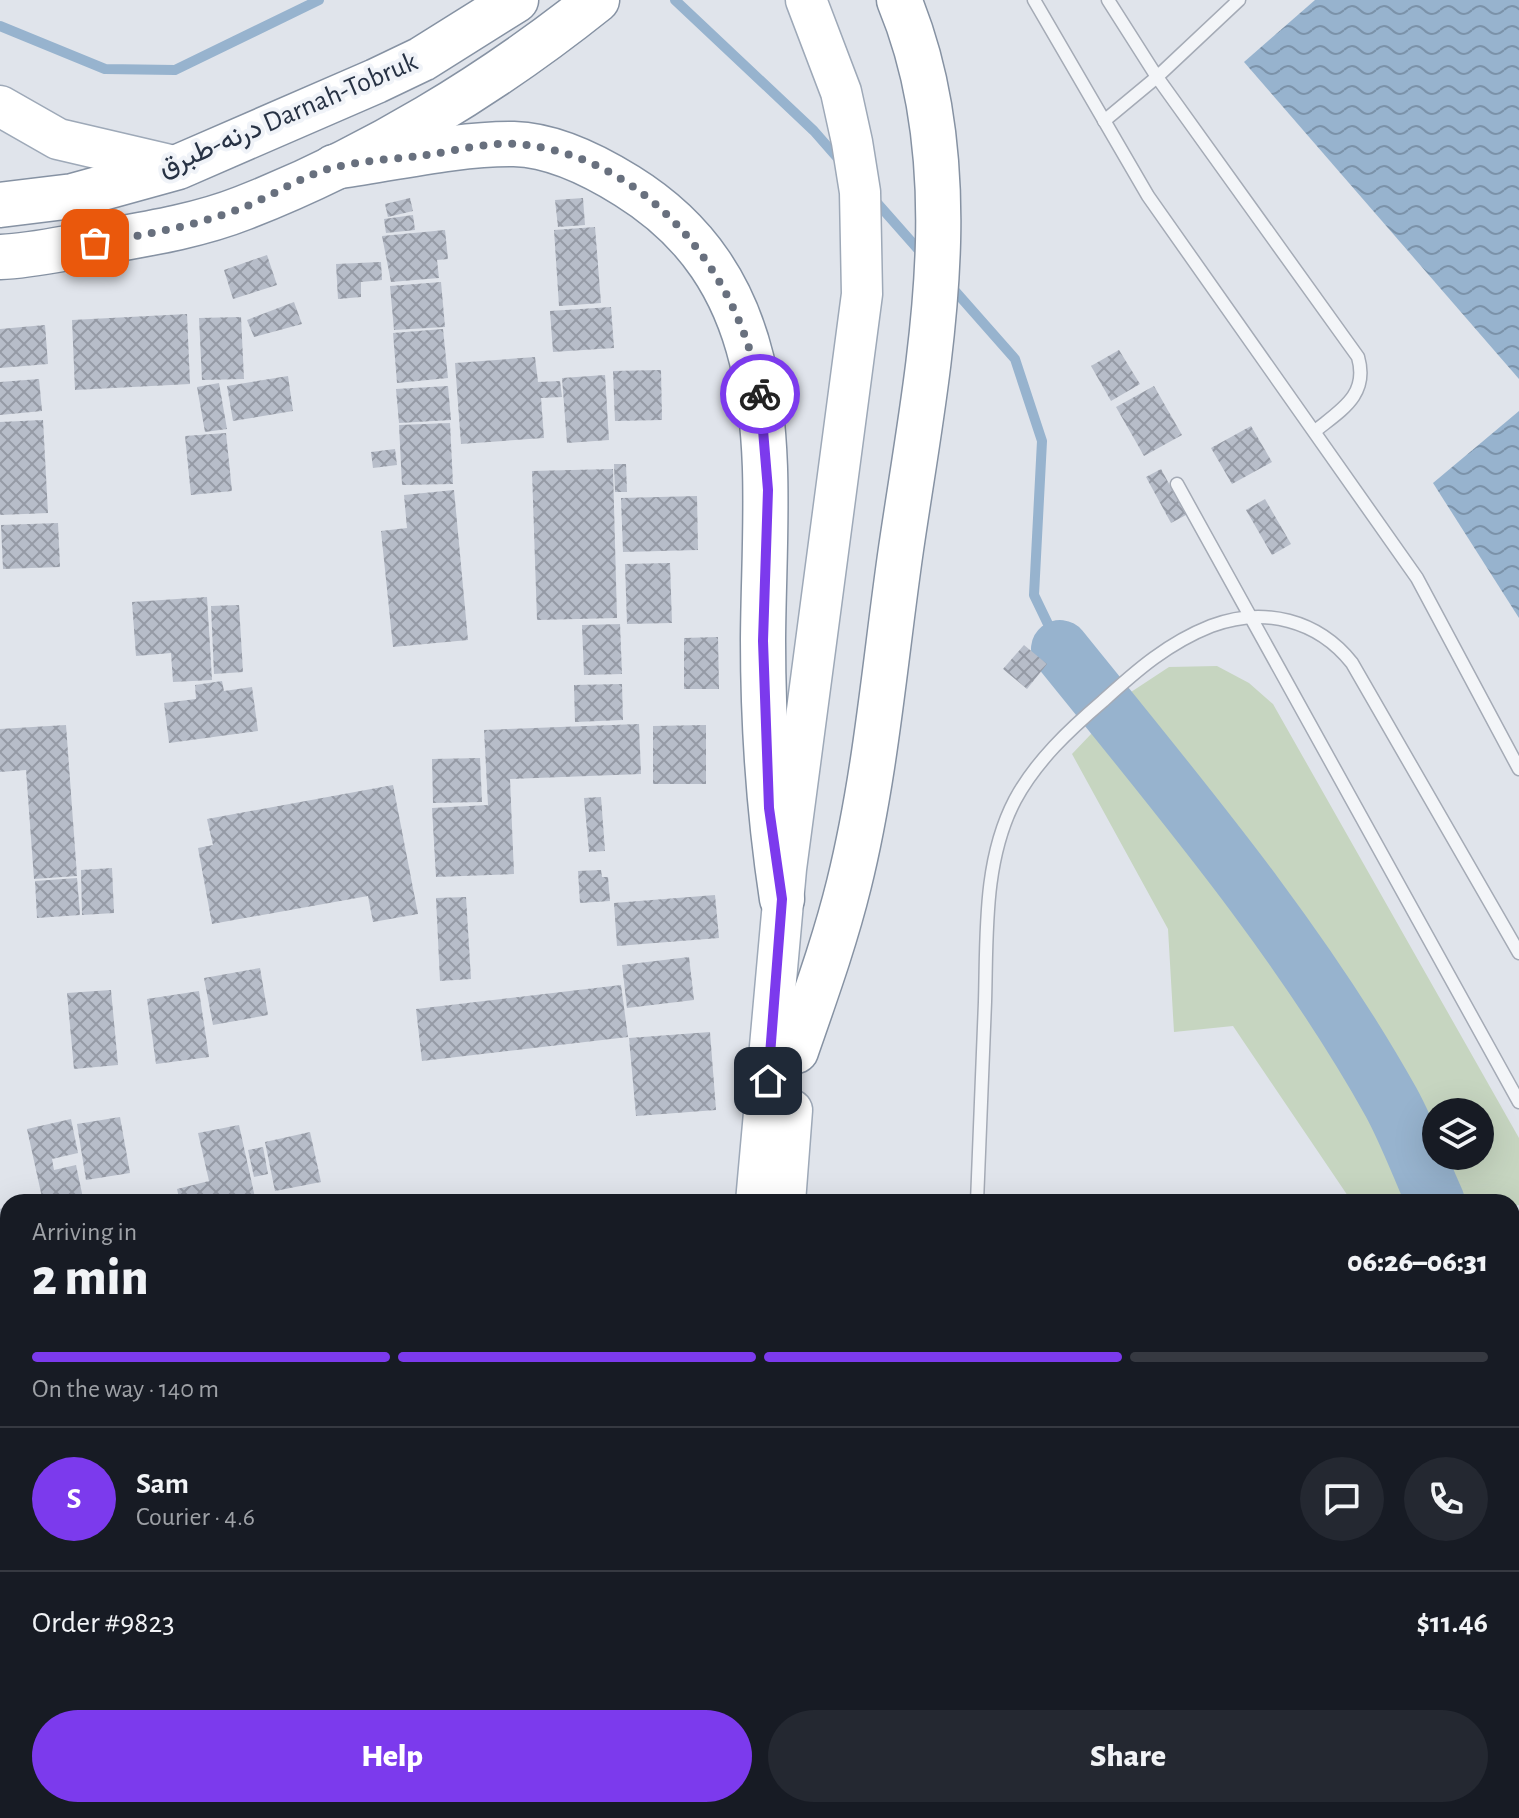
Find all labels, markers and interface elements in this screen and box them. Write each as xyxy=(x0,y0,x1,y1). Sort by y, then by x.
street label: درنه-طبرق Darnah-Tobruk xyxy=(154,48,423,184)
pin xyxy=(61,209,129,277)
icon: bag xyxy=(73,221,117,265)
courier xyxy=(720,354,800,434)
icon: bike xyxy=(738,372,782,416)
pin xyxy=(734,1047,802,1115)
icon: home xyxy=(746,1059,790,1103)
map controls xyxy=(1422,1098,1494,1170)
button: layers xyxy=(1422,1098,1494,1170)
text: Arriving in xyxy=(32,1219,137,1245)
text: 06:26–06:31 xyxy=(1347,1247,1488,1277)
text: 2 min xyxy=(32,1252,148,1304)
text: On the way · 140 m xyxy=(32,1376,219,1402)
button: chat xyxy=(1300,1457,1384,1541)
button: phone xyxy=(1404,1457,1488,1541)
text: Sam xyxy=(136,1469,189,1499)
text: S xyxy=(67,1484,81,1514)
text: Courier · 4.6 xyxy=(136,1504,255,1530)
text: Order #9823 xyxy=(32,1608,175,1638)
text: $11.46 xyxy=(1416,1608,1488,1638)
button: Help xyxy=(32,1710,752,1802)
button: Share xyxy=(768,1710,1488,1802)

